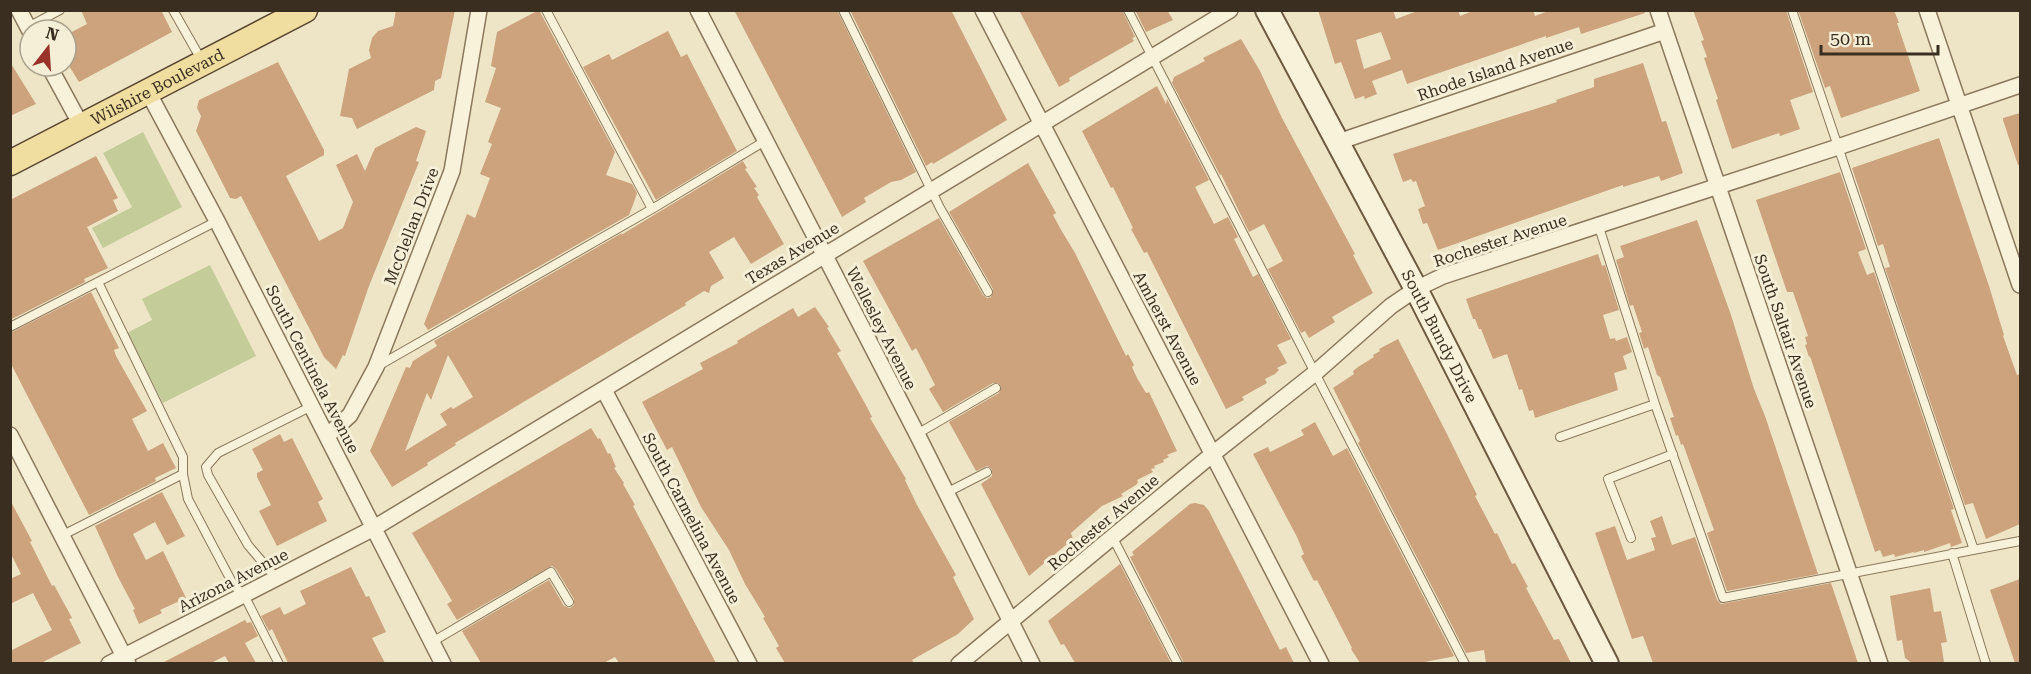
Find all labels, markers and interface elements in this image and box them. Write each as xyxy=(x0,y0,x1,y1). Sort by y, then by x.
north arrow xyxy=(18,18,78,78)
scale bar xyxy=(1821,18,1938,56)
text: N xyxy=(44,23,61,45)
text: 50 m xyxy=(1830,28,1871,49)
street label: Rhode Island Avenue xyxy=(1415,34,1576,105)
street label: Wilshire Boulevard xyxy=(88,45,227,129)
street label: McClellan Drive xyxy=(380,165,443,288)
street label: Rochester Avenue xyxy=(1431,210,1569,271)
street label: Texas Avenue xyxy=(742,218,842,289)
street label: South Saltair Avenue xyxy=(1750,252,1821,411)
street label: Wellesley Avenue xyxy=(842,264,921,393)
street label: South Bundy Drive xyxy=(1397,266,1481,406)
street label: Amherst Avenue xyxy=(1130,268,1206,389)
street label: South Centinela Avenue xyxy=(262,282,363,457)
street label: South Carmelina Avenue xyxy=(638,430,745,607)
street label: Rochester Avenue xyxy=(1044,470,1163,574)
street label: Arizona Avenue xyxy=(175,545,291,616)

